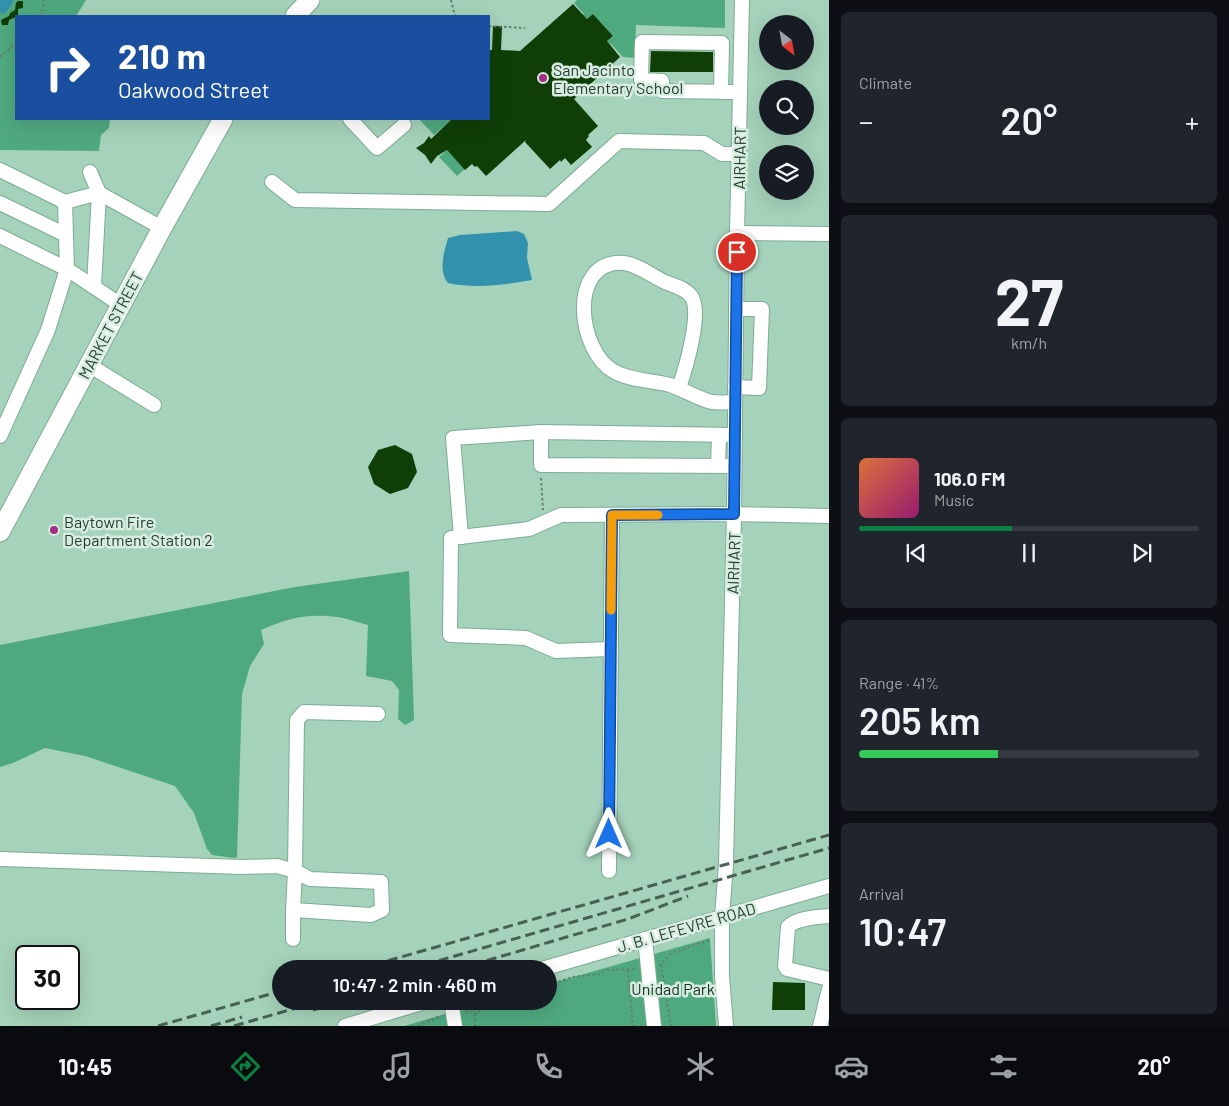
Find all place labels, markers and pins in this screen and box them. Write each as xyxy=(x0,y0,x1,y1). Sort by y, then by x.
place label: San Jacinto Elementary School xyxy=(553,60,683,97)
marker: San Jacinto Elementary School xyxy=(537,72,549,84)
pin xyxy=(716,231,758,273)
place label: Baytown Fire Department Station 2 xyxy=(64,512,213,549)
marker: Baytown Fire Department Station 2 xyxy=(48,524,60,536)

